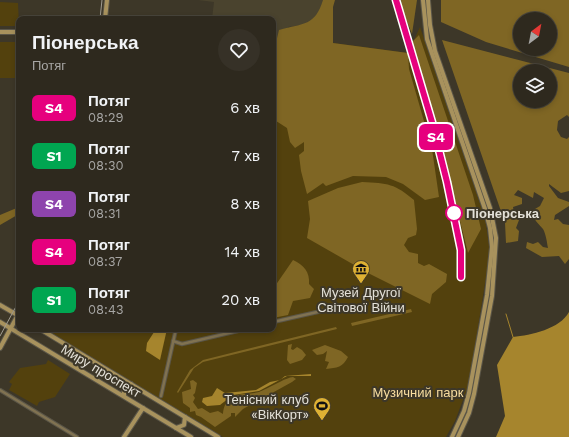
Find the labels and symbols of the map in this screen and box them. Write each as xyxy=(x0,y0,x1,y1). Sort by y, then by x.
north arrow xyxy=(513,12,557,56)
line badge: S4 xyxy=(418,124,454,150)
marker: Піонерська xyxy=(445,204,463,222)
place label: Піонерська xyxy=(466,206,540,221)
museum icon: Музей Другої Світової Війни xyxy=(351,259,371,284)
place label: Музей Другої Світової Війни xyxy=(317,285,405,315)
street label: Миру проспект xyxy=(58,341,144,401)
park label: Музичний парк xyxy=(373,385,464,400)
place label: Тенісний клуб «ВікКорт» xyxy=(224,392,309,422)
sports icon: Тенісний клуб «ВікКорт» xyxy=(312,396,332,421)

